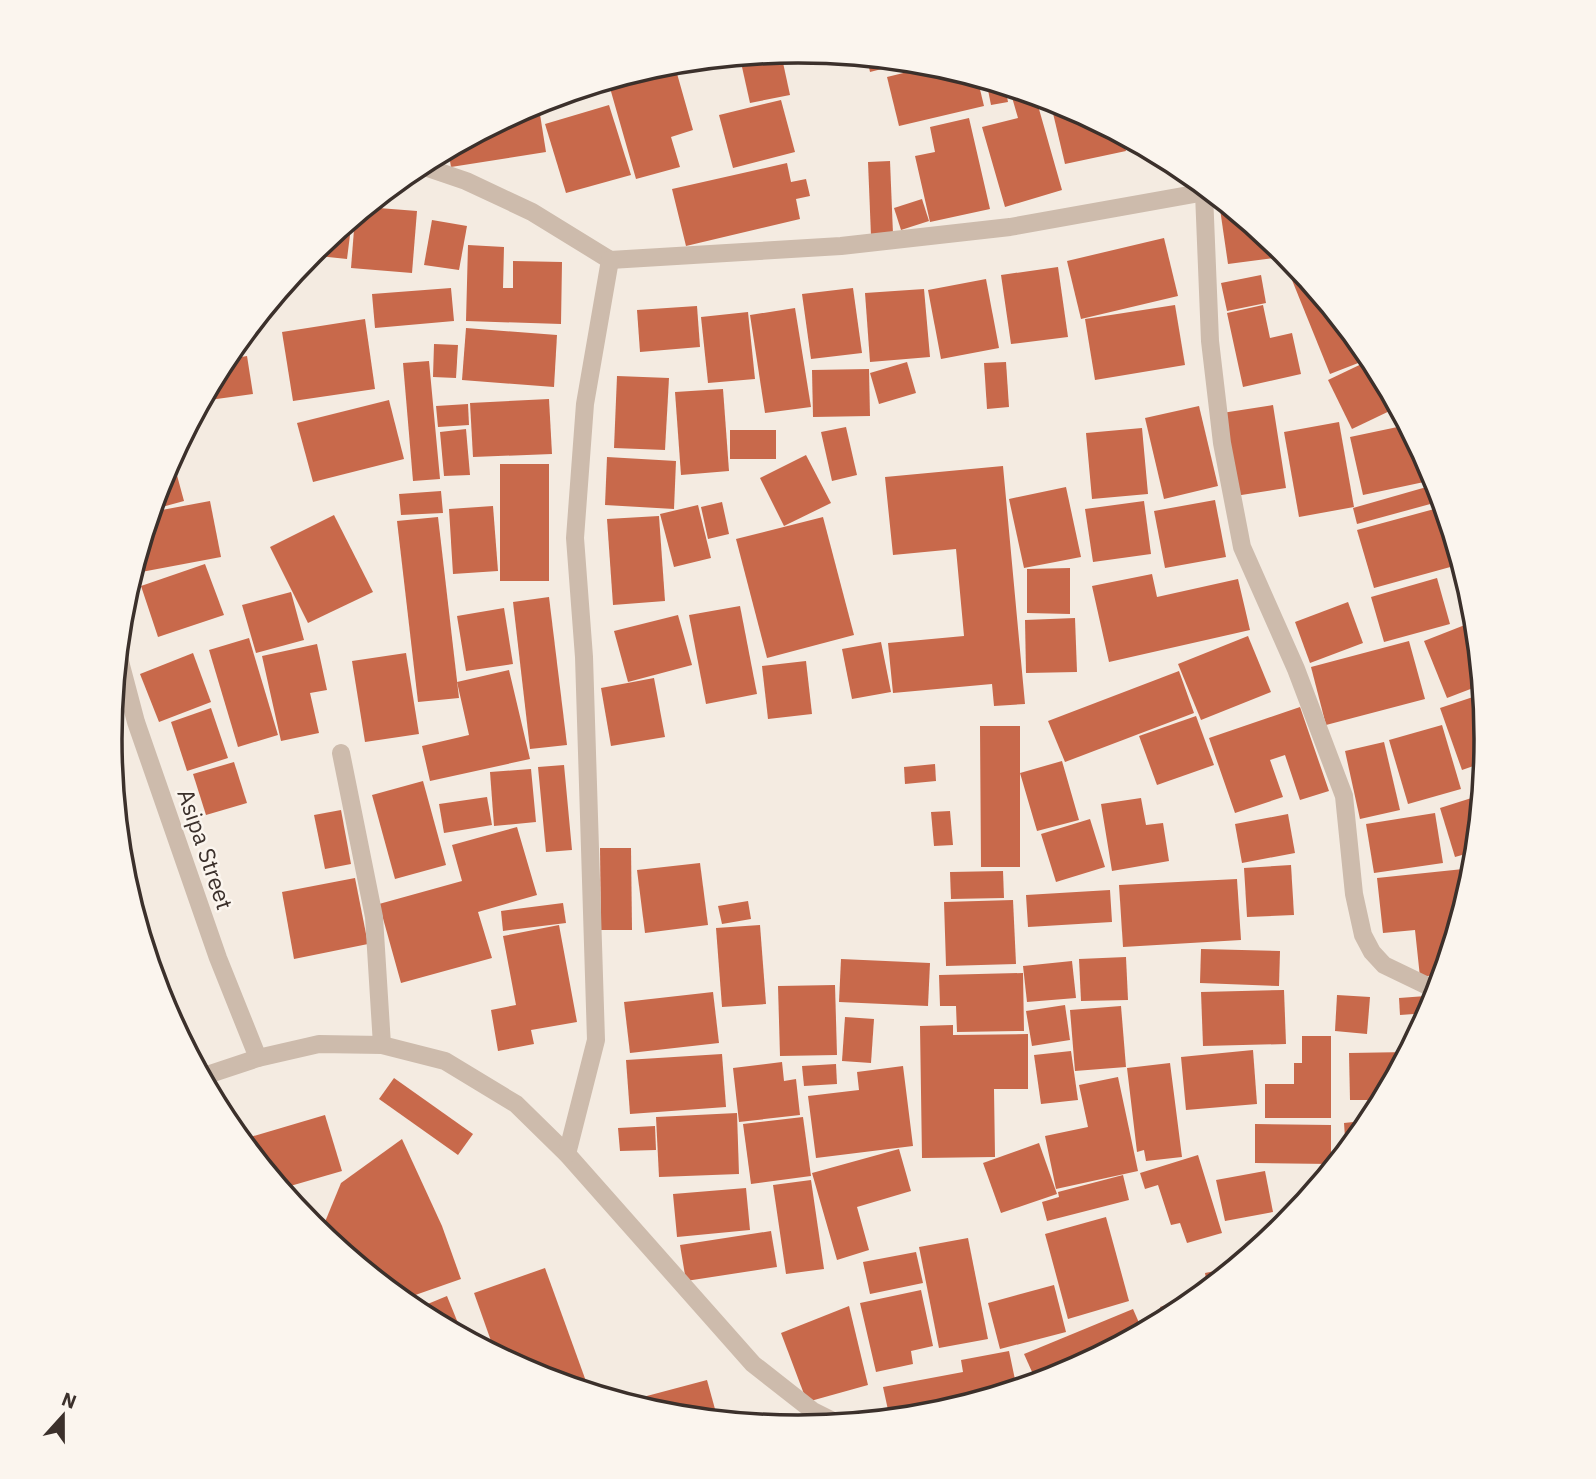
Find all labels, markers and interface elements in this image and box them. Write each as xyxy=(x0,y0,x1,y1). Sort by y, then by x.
street label: Asipa Street xyxy=(171,785,241,913)
north arrow xyxy=(28,1381,98,1451)
text: N xyxy=(58,1386,80,1414)

